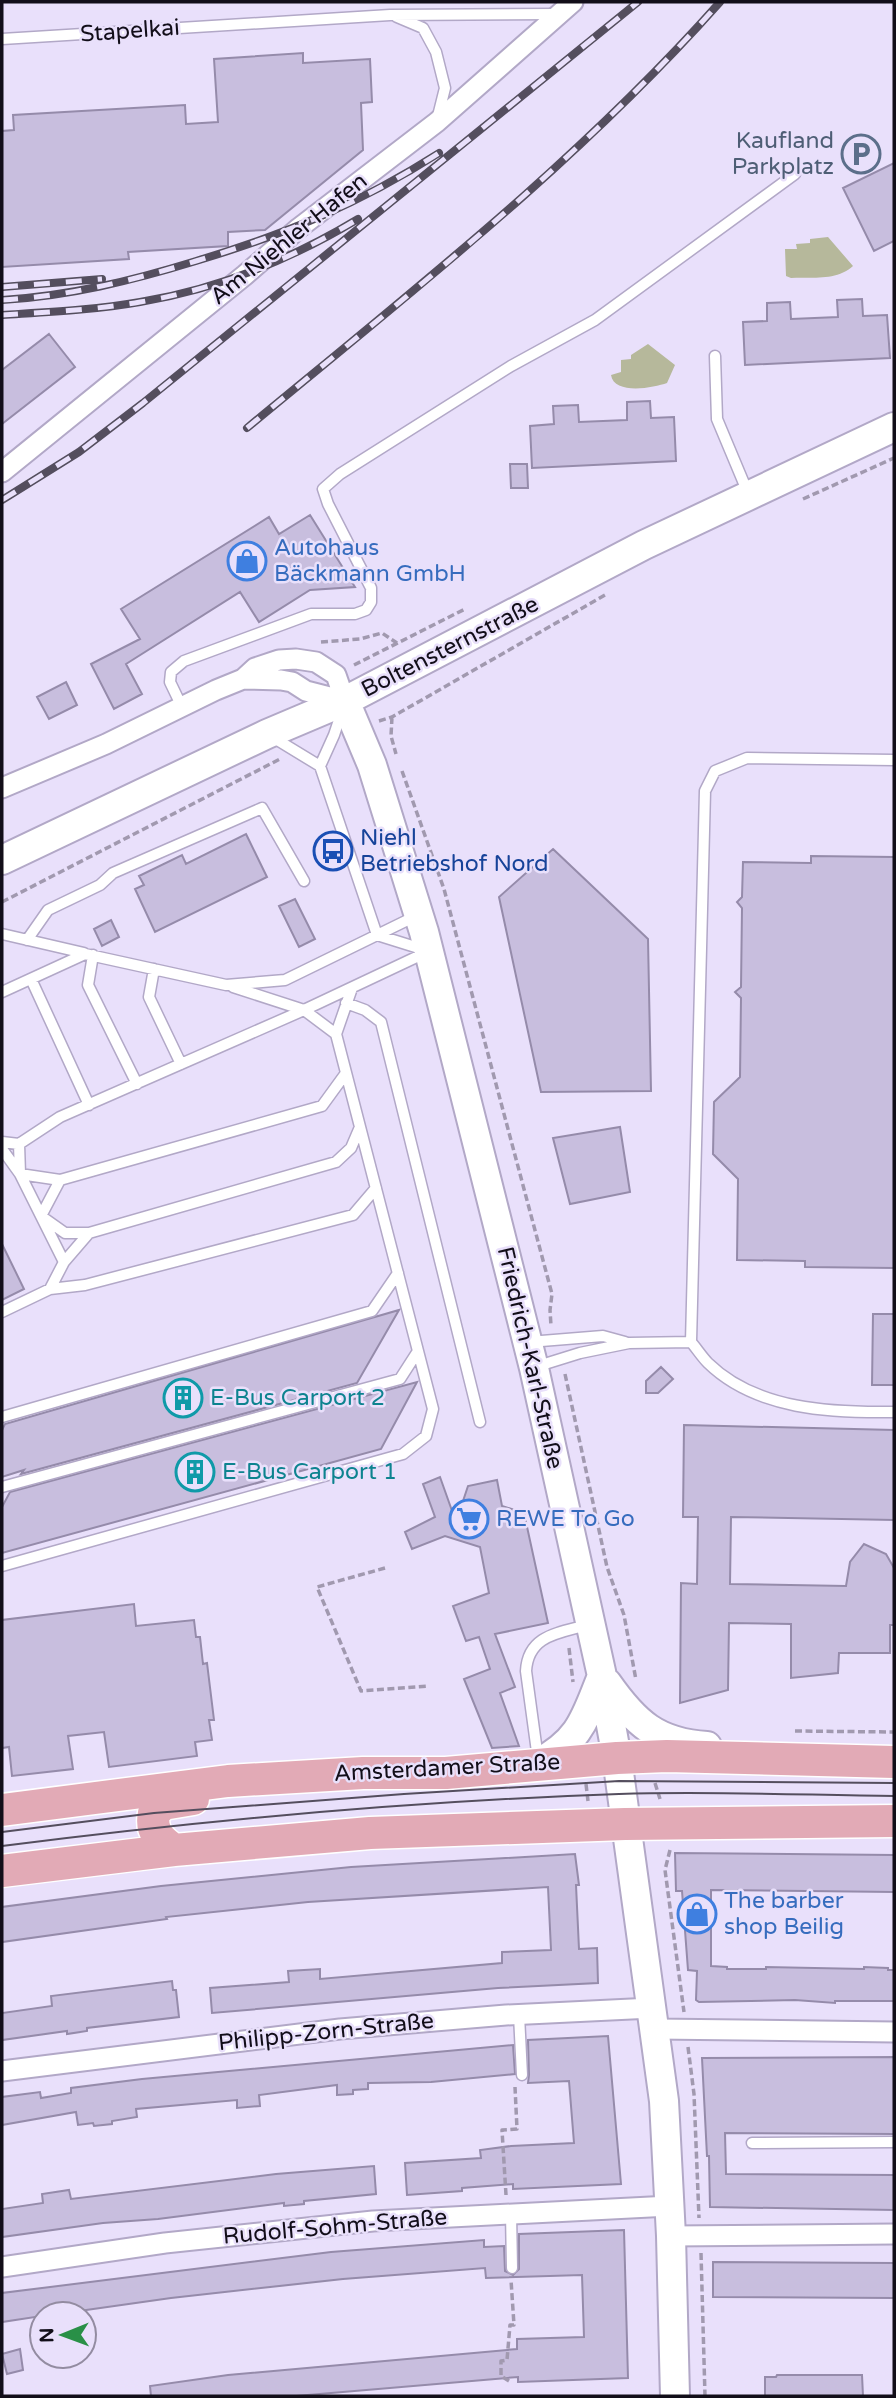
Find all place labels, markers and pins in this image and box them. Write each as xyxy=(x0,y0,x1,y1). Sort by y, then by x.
place label: Kaufland Parkplatz xyxy=(732,127,834,181)
parking icon: Kaufland Parkplatz xyxy=(840,133,882,175)
place label: Autohaus Bäckmann GmbH xyxy=(274,534,466,588)
shop icon: Autohaus Bäckmann GmbH xyxy=(226,540,268,582)
place label: Niehl Betriebshof Nord xyxy=(360,824,549,878)
bus stop icon: Niehl Betriebshof Nord xyxy=(312,830,354,872)
building icon: E-Bus Carport 2 xyxy=(162,1377,204,1419)
place label: E-Bus Carport 2 xyxy=(210,1384,385,1412)
building icon: E-Bus Carport 1 xyxy=(174,1451,216,1493)
place label: E-Bus Carport 1 xyxy=(222,1458,397,1486)
supermarket icon: REWE To Go xyxy=(448,1498,490,1540)
place label: REWE To Go xyxy=(496,1505,635,1533)
place label: The barber shop Beilig xyxy=(724,1887,844,1941)
shop icon: The barber shop Beilig xyxy=(676,1893,718,1935)

